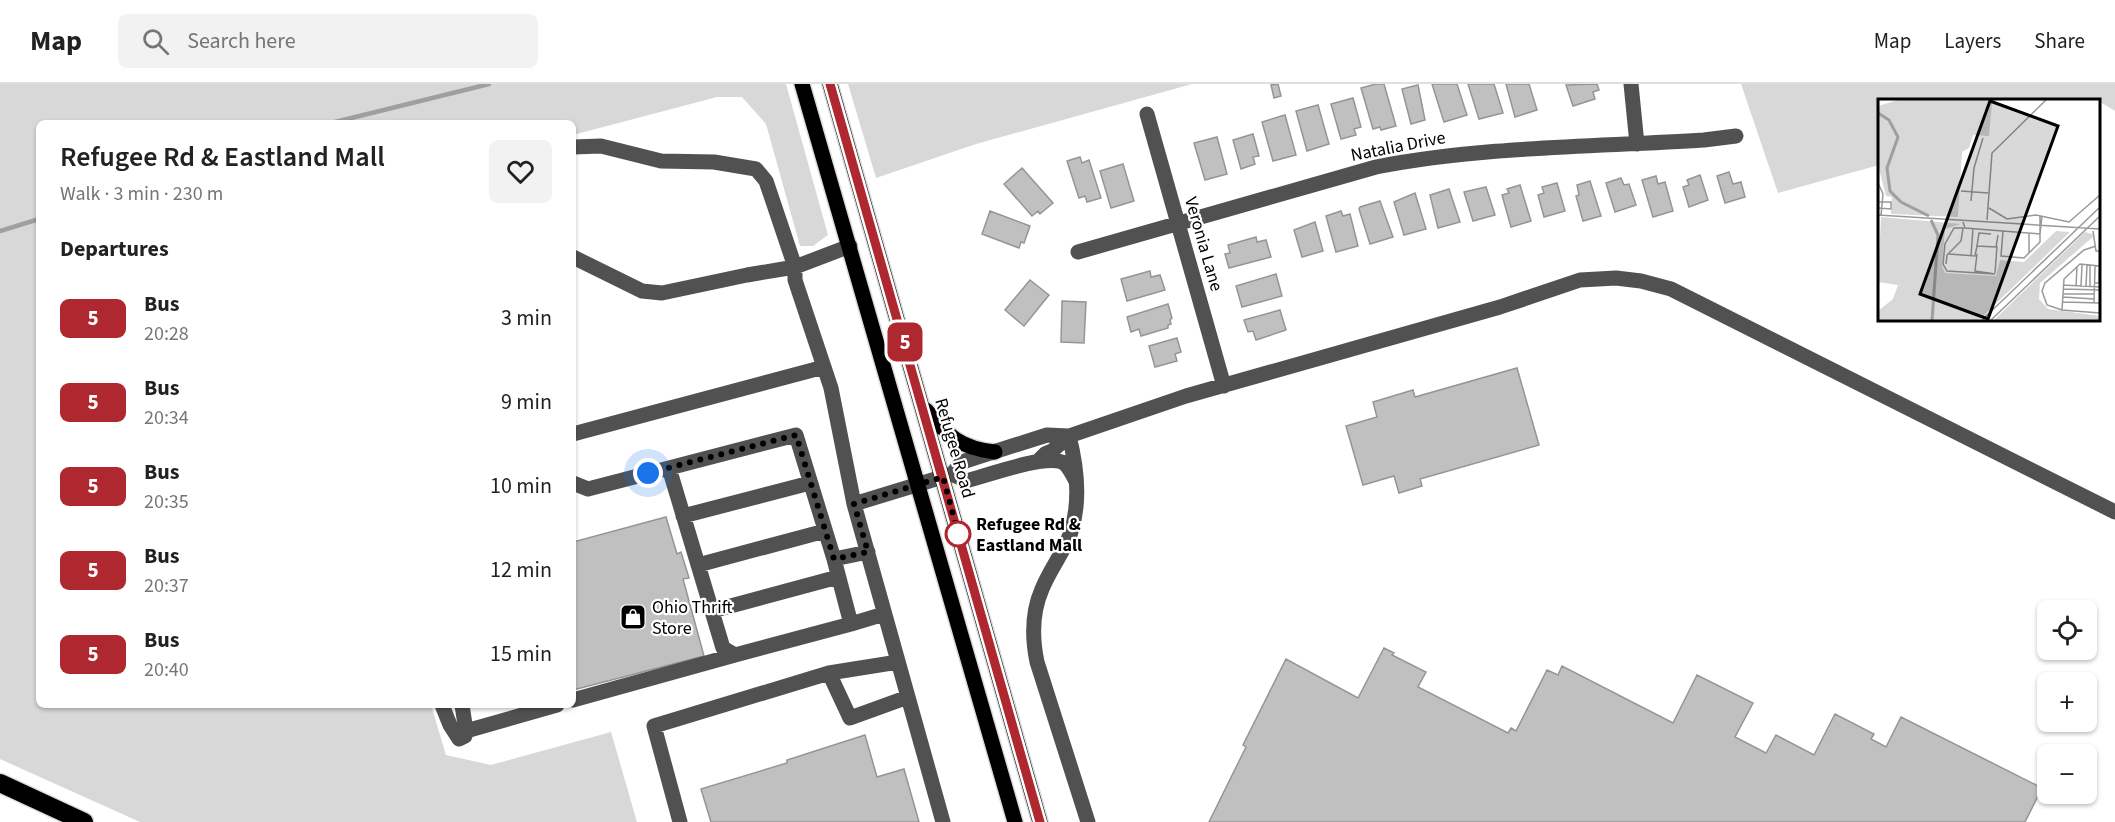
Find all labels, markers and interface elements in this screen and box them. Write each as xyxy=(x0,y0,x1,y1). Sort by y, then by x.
search box xyxy=(118,14,538,68)
text: Map xyxy=(30,21,82,61)
icon: search xyxy=(139,25,172,58)
text: Search here xyxy=(187,25,296,57)
text: Map xyxy=(1874,26,1911,56)
text: Layers xyxy=(1944,26,2001,56)
text: Share xyxy=(2034,26,2085,56)
inset map xyxy=(1878,99,2100,321)
street label: Natalia Drive xyxy=(1349,125,1448,168)
text: Refugee Rd & Eastland Mall xyxy=(60,137,385,177)
button: heart xyxy=(489,140,552,203)
text: Walk · 3 min · 230 m xyxy=(60,180,223,208)
street label: Veronia Lane xyxy=(1178,194,1229,294)
text: Departures xyxy=(60,233,169,265)
text: Bus xyxy=(144,288,180,320)
text: 3 min xyxy=(501,302,552,334)
text: 5 xyxy=(87,303,99,333)
text: 20:28 xyxy=(144,320,189,348)
line badge: 5 xyxy=(886,322,924,362)
text: 5 xyxy=(899,327,911,357)
text: Bus xyxy=(144,372,180,404)
text: 9 min xyxy=(501,386,552,418)
text: 5 xyxy=(87,387,99,417)
street label: Refugee Road xyxy=(928,395,981,501)
text: 20:34 xyxy=(144,404,189,432)
text: Bus xyxy=(144,456,180,488)
your location xyxy=(633,458,663,488)
text: 10 min xyxy=(490,470,552,502)
text: 5 xyxy=(87,471,99,501)
text: 20:35 xyxy=(144,488,189,516)
place label: Refugee Rd & Eastland Mall xyxy=(976,512,1082,558)
marker: Refugee Rd & Eastland Mall xyxy=(945,521,971,547)
text: Bus xyxy=(144,540,180,572)
text: 12 min xyxy=(490,554,552,586)
text: 5 xyxy=(87,555,99,585)
text: 20:37 xyxy=(144,572,189,600)
place label: Ohio Thrift Store xyxy=(652,595,733,641)
map controls xyxy=(2037,600,2097,804)
button: locate xyxy=(2037,600,2097,660)
shop icon: Ohio Thrift Store xyxy=(618,602,648,632)
text: Bus xyxy=(144,624,180,656)
text: 15 min xyxy=(490,638,552,670)
text: 5 xyxy=(87,639,99,669)
text: 20:40 xyxy=(144,656,189,684)
button: + xyxy=(2037,672,2097,732)
button: − xyxy=(2037,744,2097,804)

